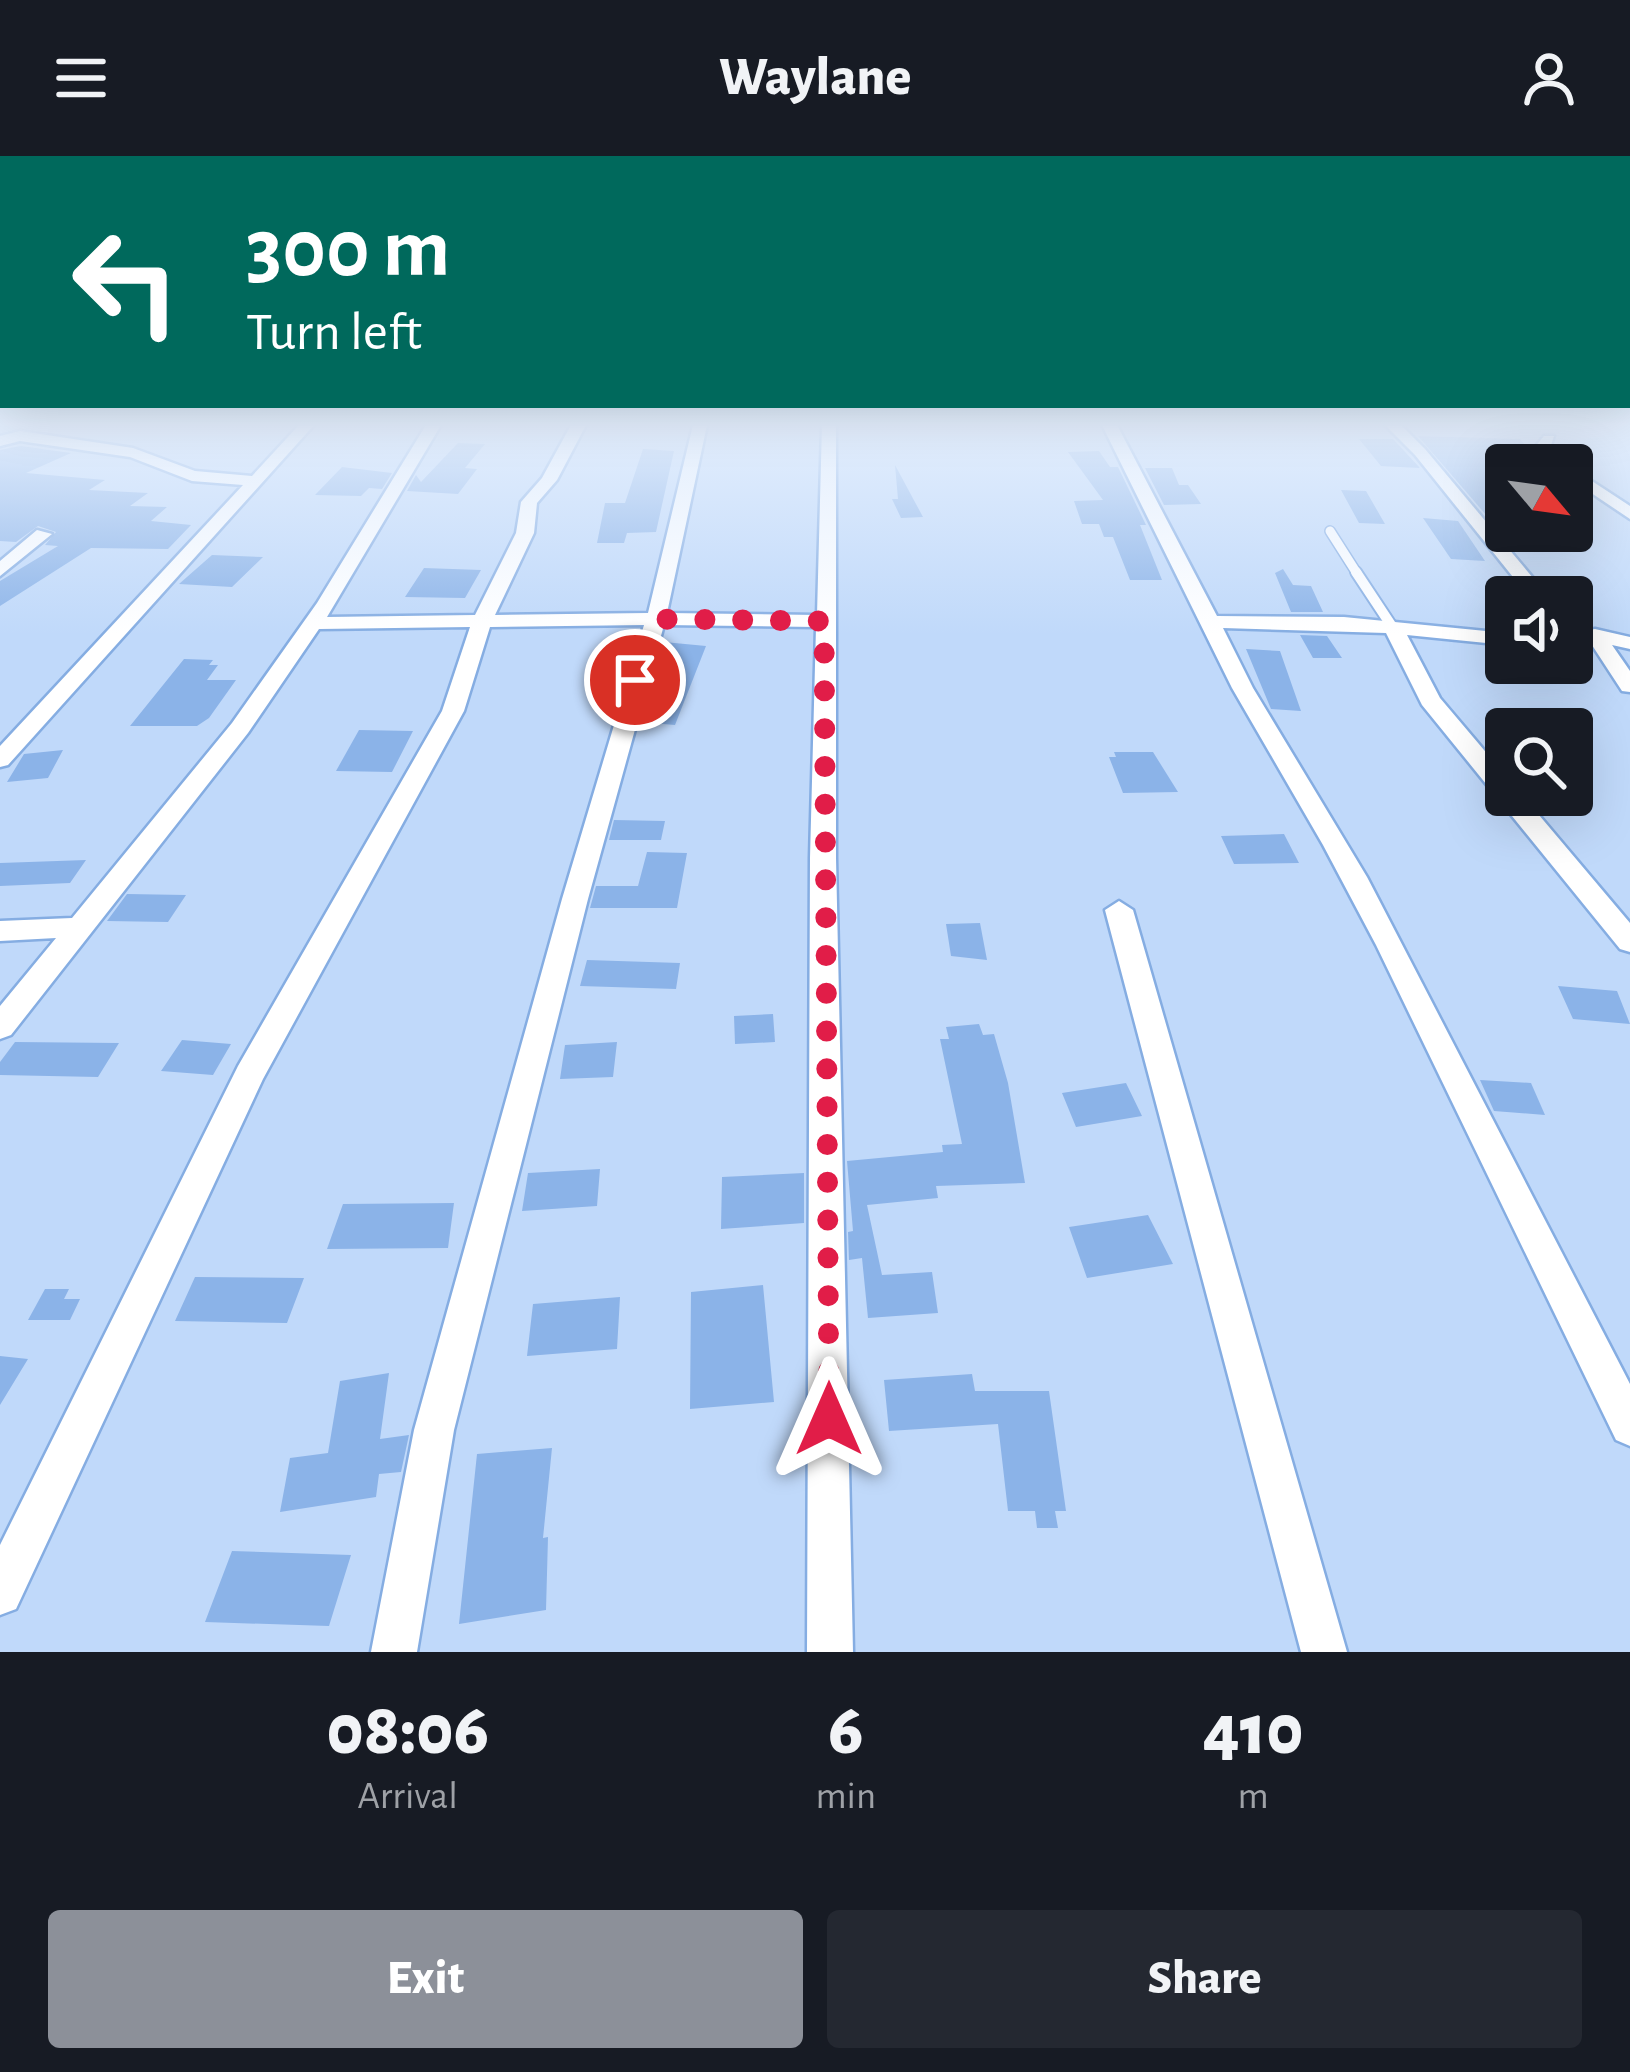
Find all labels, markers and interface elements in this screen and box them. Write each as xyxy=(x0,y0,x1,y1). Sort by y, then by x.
icon: menu xyxy=(48,45,114,111)
icon: person xyxy=(1516,45,1582,111)
text: Waylane xyxy=(719,51,911,105)
icon: left xyxy=(48,204,204,360)
text: 300 m xyxy=(246,208,450,292)
text: Turn left xyxy=(246,306,422,360)
north arrow xyxy=(1485,444,1593,552)
map controls xyxy=(1485,444,1593,816)
button: sound xyxy=(1485,576,1593,684)
pin xyxy=(584,629,686,731)
icon: arrive xyxy=(602,647,668,713)
button: search xyxy=(1485,708,1593,816)
position arrow xyxy=(766,1356,892,1482)
text: 08:06 xyxy=(327,1695,489,1767)
text: 6 xyxy=(828,1695,863,1767)
text: 410 xyxy=(1203,1695,1303,1767)
text: Arrival xyxy=(358,1777,458,1816)
text: min xyxy=(815,1777,876,1816)
text: m xyxy=(1237,1777,1269,1816)
button: Exit xyxy=(48,1910,803,2048)
button: Share xyxy=(827,1910,1582,2048)

